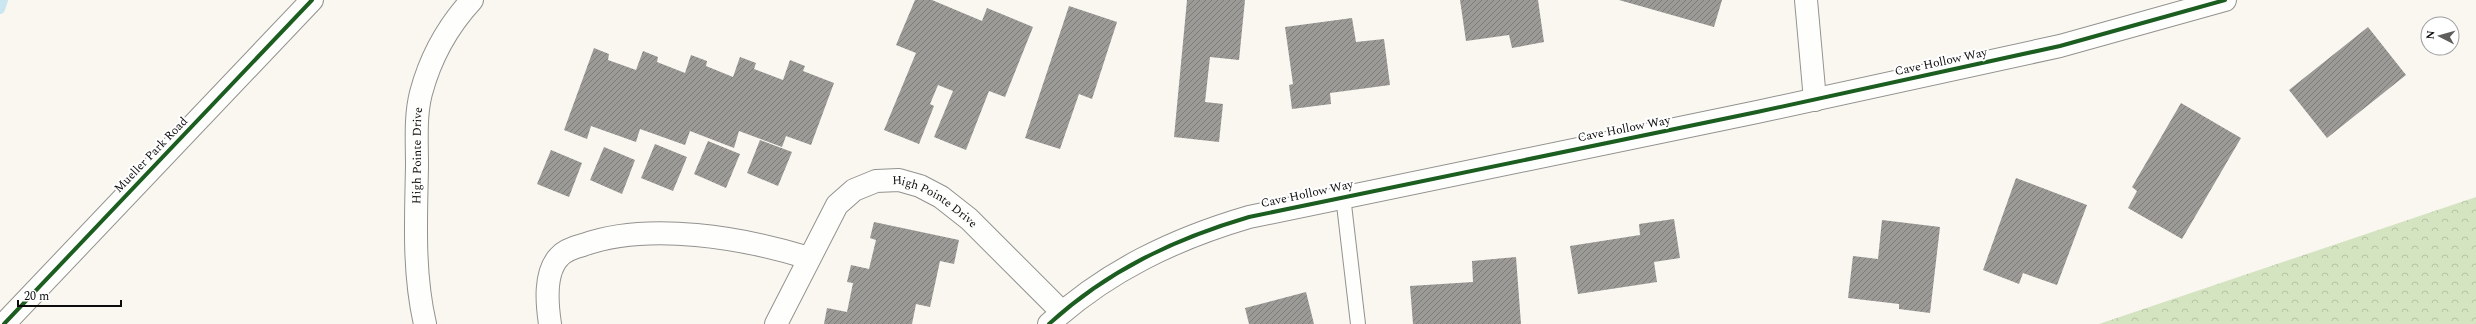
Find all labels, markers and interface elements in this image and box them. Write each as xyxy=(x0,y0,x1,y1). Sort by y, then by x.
north arrow xyxy=(2420,16,2460,56)
text: N xyxy=(2422,30,2439,40)
street label: Cave Hollow Way xyxy=(1893,43,1990,81)
street label: High Pointe Drive xyxy=(407,106,428,204)
street label: Cave Hollow Way xyxy=(1576,110,1673,147)
street label: Mueller Park Road xyxy=(110,112,193,197)
street label: High Pointe Drive xyxy=(892,170,982,232)
street label: Cave Hollow Way xyxy=(1259,175,1356,213)
scale bar xyxy=(18,282,121,308)
text: 20 m xyxy=(24,287,49,306)

